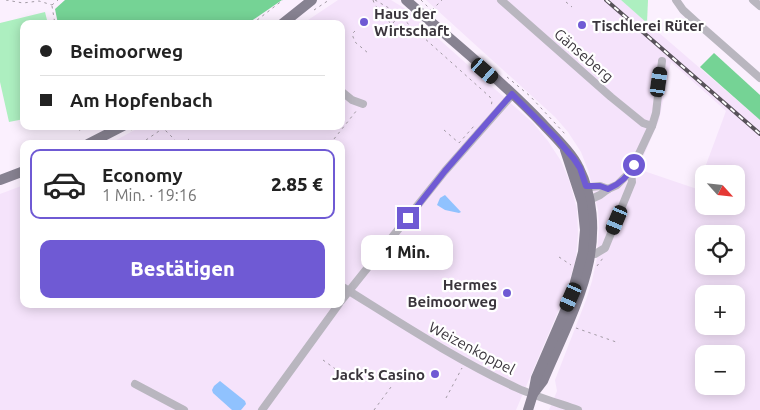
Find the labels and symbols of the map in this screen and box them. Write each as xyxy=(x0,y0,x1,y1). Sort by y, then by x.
place label: Haus der Wirtschaft xyxy=(374,5,450,39)
marker: Haus der Wirtschaft xyxy=(358,16,370,28)
place label: Tischlerei Rüter xyxy=(592,17,705,34)
marker: Tischlerei Rüter xyxy=(576,19,588,31)
street label: Gänseberg xyxy=(551,25,617,85)
car xyxy=(468,55,501,87)
car xyxy=(649,66,668,98)
route start xyxy=(623,154,645,176)
north arrow xyxy=(695,165,745,215)
car xyxy=(604,203,629,237)
route end xyxy=(397,207,419,229)
callout: 1 Min. xyxy=(362,236,454,270)
place label: Hermes Beimoorweg xyxy=(408,276,497,310)
car xyxy=(558,280,583,314)
marker: Hermes Beimoorweg xyxy=(501,287,513,299)
street label: Weizenkoppel xyxy=(426,318,518,378)
place label: Jack's Casino xyxy=(332,366,425,383)
marker: Jack's Casino xyxy=(429,368,441,380)

